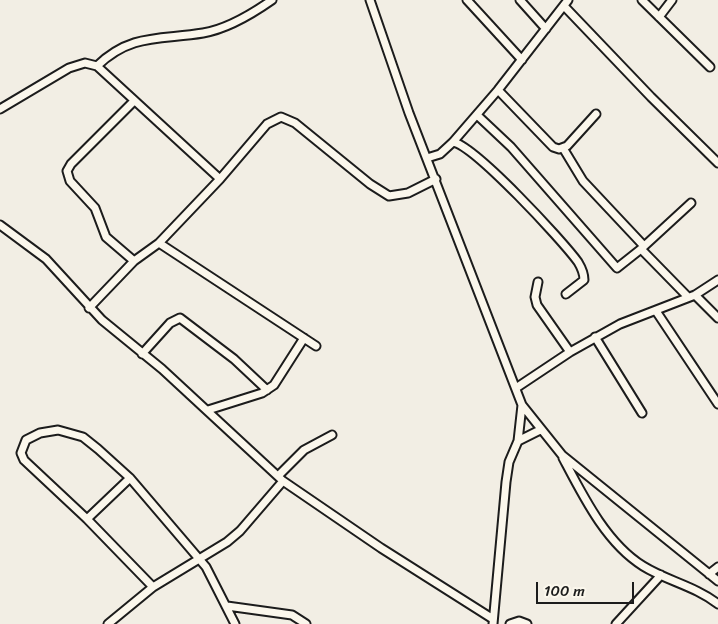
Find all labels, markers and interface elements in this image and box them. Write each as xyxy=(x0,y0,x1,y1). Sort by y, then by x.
scale bar xyxy=(538,572,636,604)
text: 100 m xyxy=(544,578,585,604)

